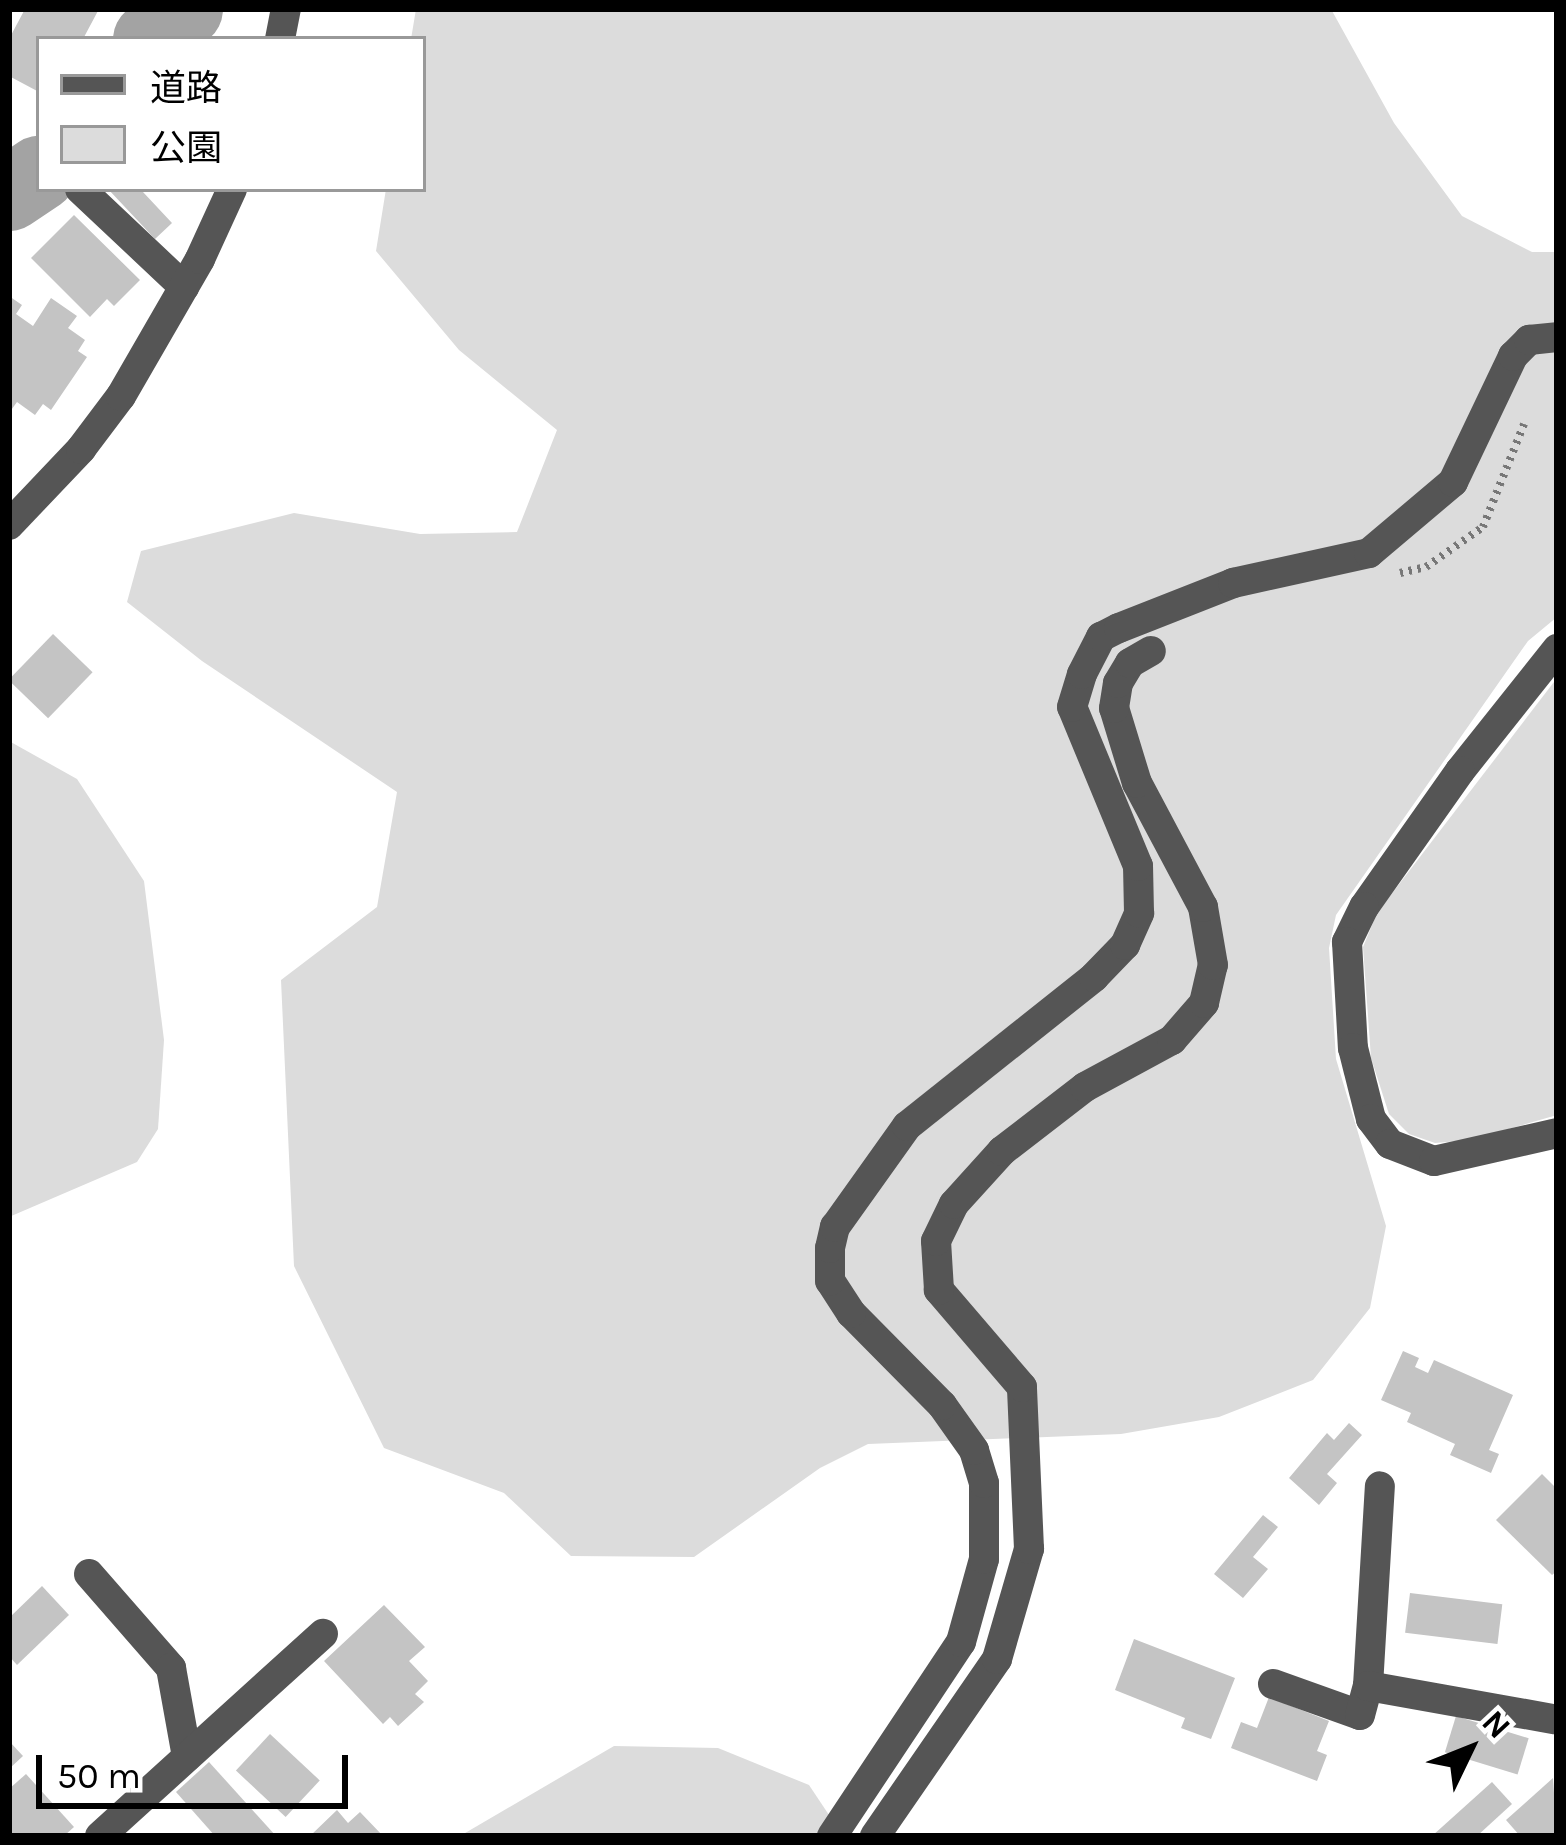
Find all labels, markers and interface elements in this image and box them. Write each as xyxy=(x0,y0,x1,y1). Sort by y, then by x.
legend xyxy=(36,36,426,192)
text: 道路 xyxy=(150,67,222,109)
text: 公園 xyxy=(150,127,222,169)
north arrow xyxy=(1410,1689,1530,1809)
text: N xyxy=(1474,1703,1518,1746)
scale bar xyxy=(42,1731,354,1805)
text: 50 m xyxy=(57,1755,141,1797)

